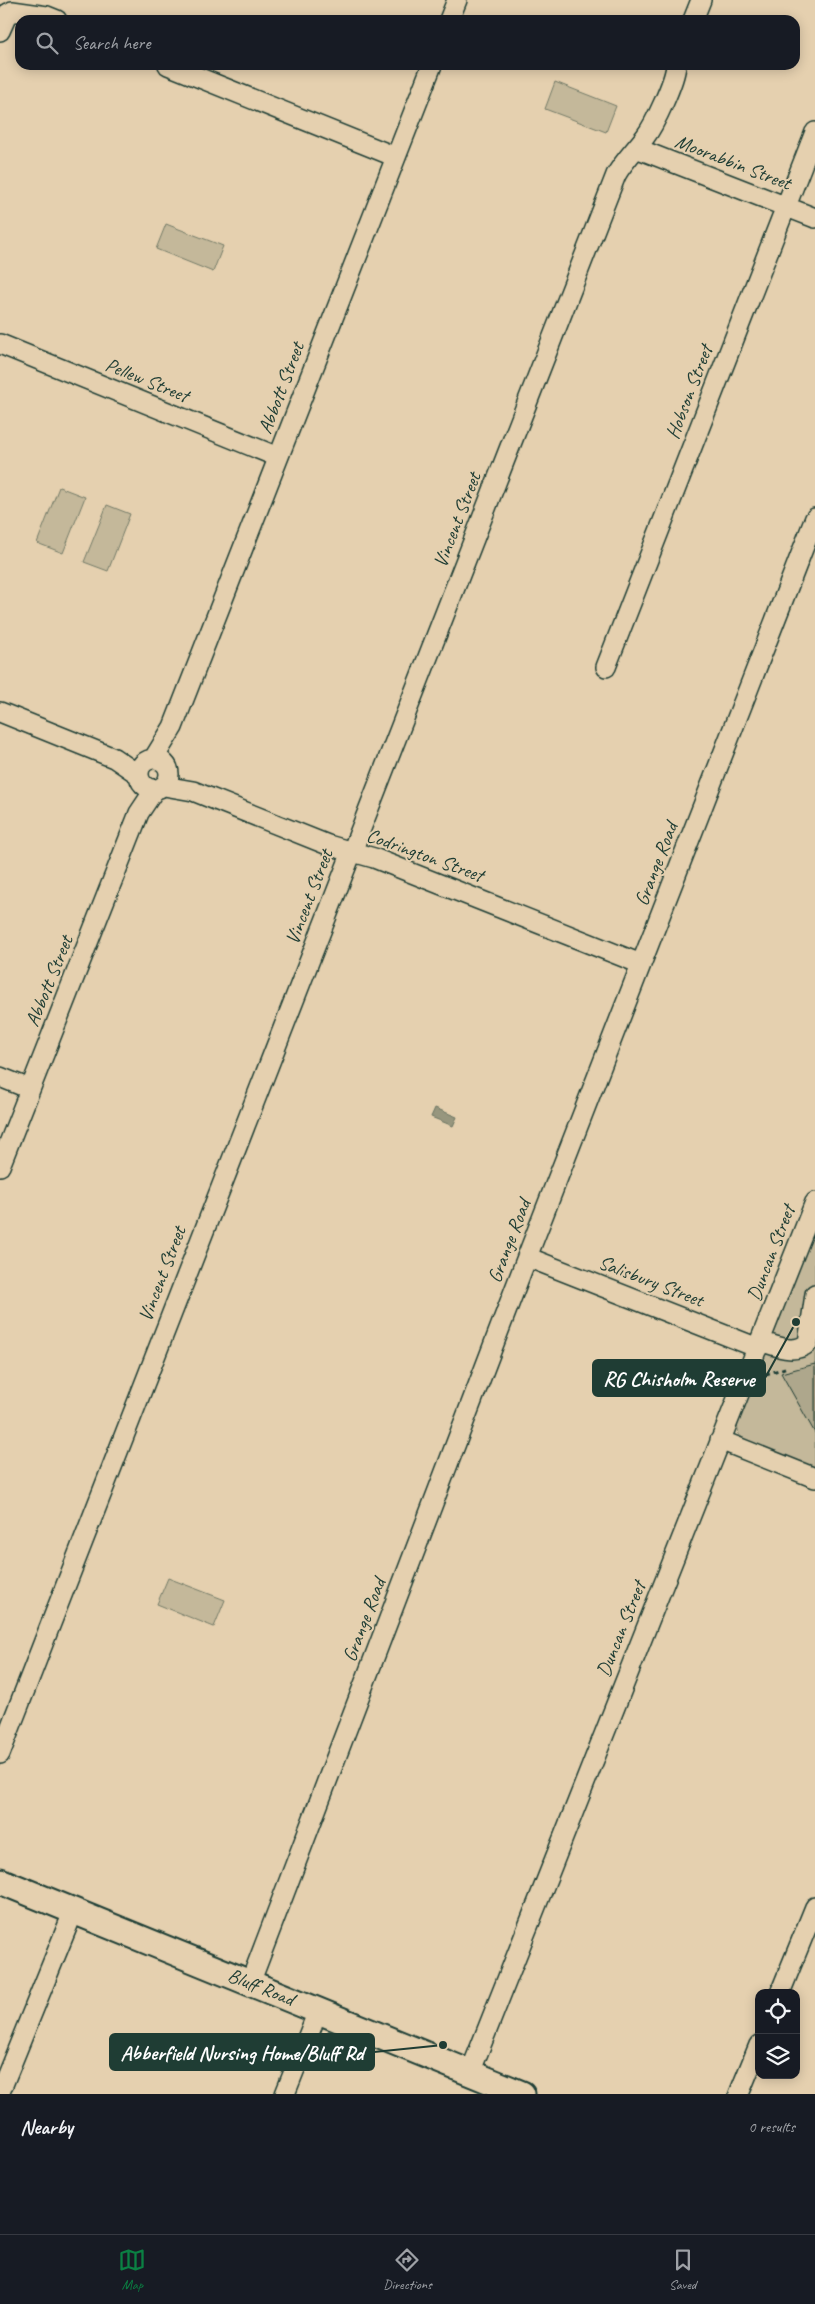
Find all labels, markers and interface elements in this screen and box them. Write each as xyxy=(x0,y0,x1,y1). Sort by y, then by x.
search box xyxy=(15,15,800,70)
icon: search xyxy=(33,29,61,57)
text: Search here xyxy=(73,31,150,55)
street label: Moorabbin Street xyxy=(672,128,797,196)
street label: Abbott Street xyxy=(252,337,311,437)
street label: Hobson Street xyxy=(660,338,719,442)
street label: Pellew Street xyxy=(102,352,195,409)
street label: Vincent Street xyxy=(427,467,487,571)
street label: Grange Road xyxy=(629,816,684,909)
street label: Codrington Street xyxy=(363,822,490,889)
street label: Vincent Street xyxy=(279,844,339,948)
street label: Abbott Street xyxy=(19,930,79,1030)
street label: Grange Road xyxy=(482,1193,537,1286)
street label: Duncan Street xyxy=(741,1199,802,1304)
street label: Vincent Street xyxy=(132,1221,192,1325)
street label: Salisbury Street xyxy=(595,1250,709,1313)
callout: RG Chisholm Reserve xyxy=(593,1360,765,1396)
text: RG Chisholm Reserve xyxy=(603,1366,757,1392)
street label: Grange Road xyxy=(337,1572,392,1665)
street label: Duncan Street xyxy=(591,1575,653,1680)
street label: Bluff Road xyxy=(224,1962,301,2013)
map controls xyxy=(755,1989,800,2079)
button: locate xyxy=(755,1989,800,2034)
callout: Abberfield Nursing Home/Bluff Rd xyxy=(110,2034,374,2070)
button: layers xyxy=(755,2034,800,2079)
text: Abberfield Nursing Home/Bluff Rd xyxy=(121,2040,367,2066)
text: Nearby xyxy=(20,2114,73,2140)
text: 0 results xyxy=(748,2117,795,2137)
tab: Map xyxy=(118,2246,146,2293)
tab: Directions xyxy=(383,2246,432,2293)
tab: Saved xyxy=(669,2246,697,2293)

